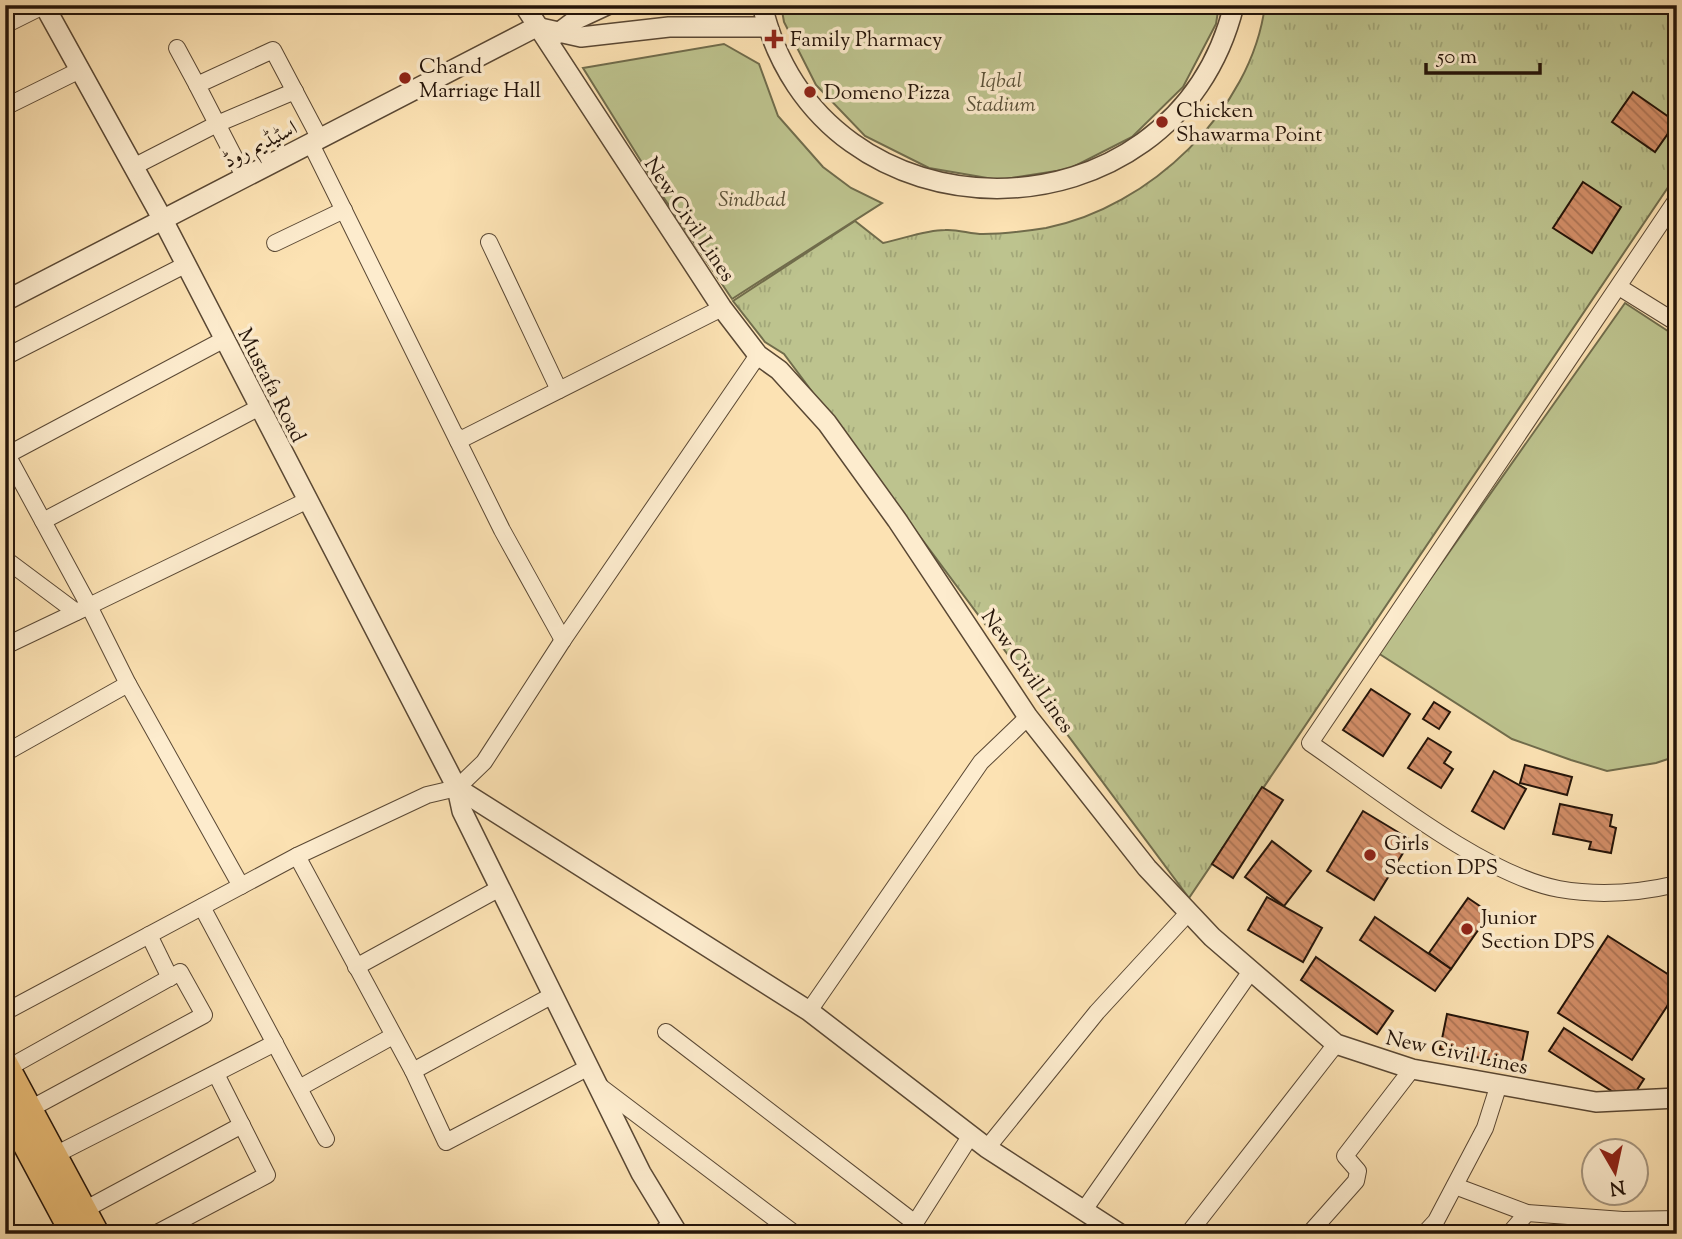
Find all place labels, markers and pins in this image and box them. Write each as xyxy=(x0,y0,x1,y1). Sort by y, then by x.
place label: Family Pharmacy xyxy=(790,26,943,56)
marker: Family Pharmacy xyxy=(764,29,784,49)
place label: Chand Marriage Hall xyxy=(419,53,541,107)
marker: Chand Marriage Hall xyxy=(397,70,413,86)
place label: Domeno Pizza xyxy=(824,79,951,109)
marker: Domeno Pizza xyxy=(802,84,818,100)
place label: Chicken Shawarma Point xyxy=(1176,97,1323,151)
marker: Chicken Shawarma Point xyxy=(1154,114,1170,130)
place label: Girls Section DPS xyxy=(1384,830,1498,884)
marker: Girls Section DPS xyxy=(1362,847,1378,863)
place label: Junior Section DPS xyxy=(1480,904,1595,958)
marker: Junior Section DPS xyxy=(1459,921,1475,937)

